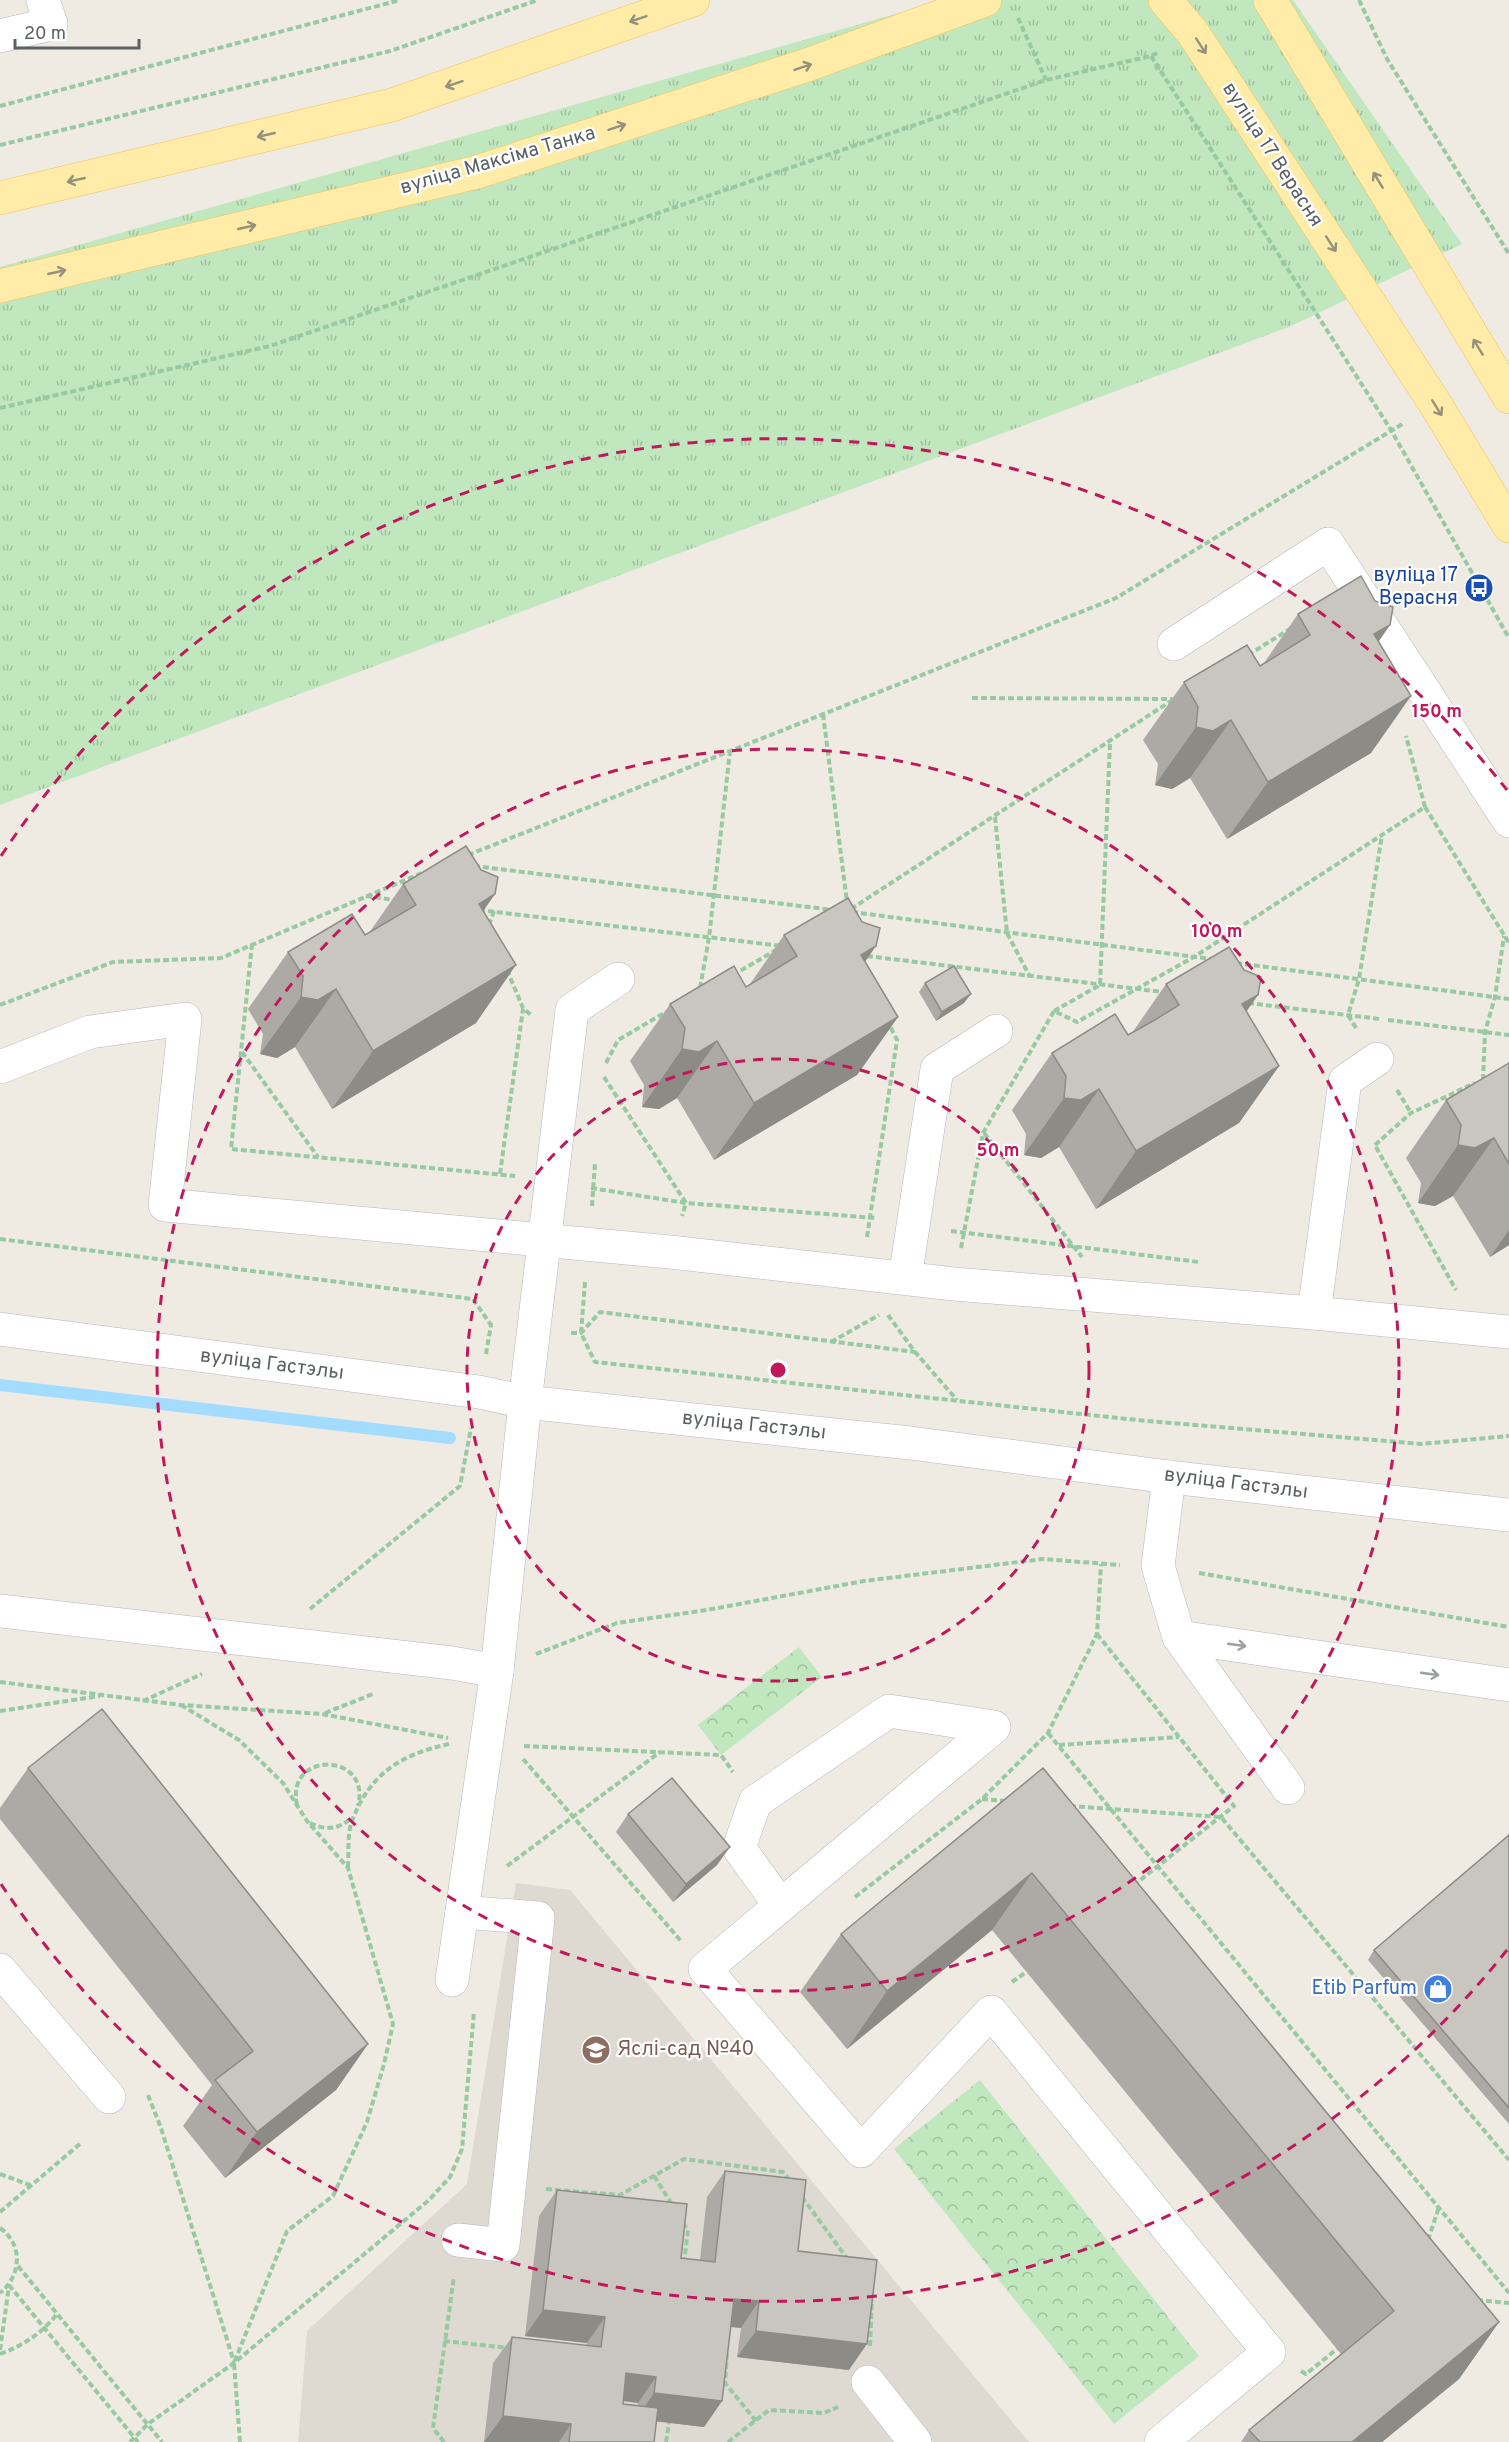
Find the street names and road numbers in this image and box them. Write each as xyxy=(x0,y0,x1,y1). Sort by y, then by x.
street label: вуліца 17 Верасня xyxy=(1215,78,1329,232)
street label: вуліца Максіма Танка xyxy=(397,121,599,201)
street label: вуліца Гастэлы xyxy=(199,1343,345,1387)
street label: вуліца Гастэлы xyxy=(681,1406,827,1446)
street label: вуліца Гастэлы xyxy=(1163,1462,1309,1506)

